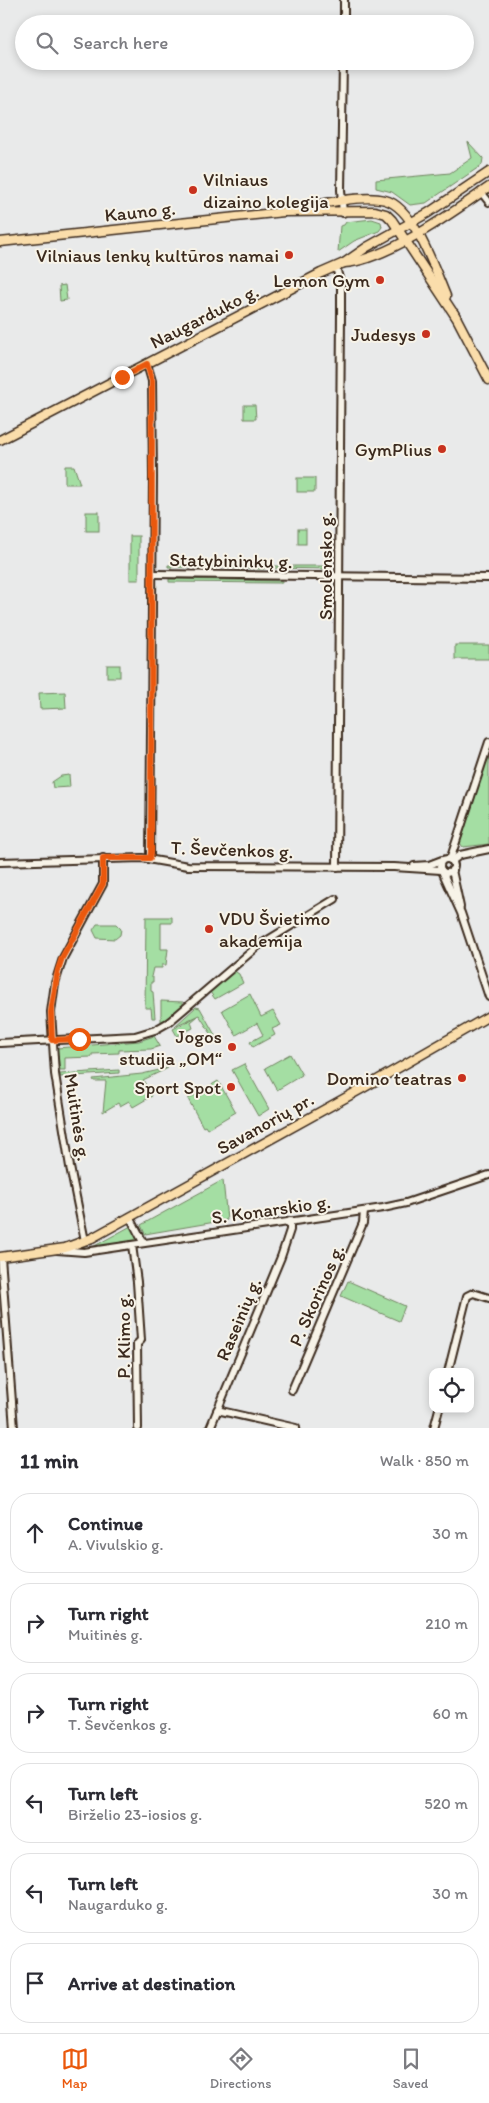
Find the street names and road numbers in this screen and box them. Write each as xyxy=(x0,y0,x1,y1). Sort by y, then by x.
street label: Kauno g. xyxy=(103,196,177,227)
street label: Naugarduko g. xyxy=(146,279,262,354)
street label: Smolensko g. xyxy=(314,512,337,620)
street label: Statybininkų g. xyxy=(169,548,293,573)
street label: T. Ševčenkos g. xyxy=(170,836,294,863)
street label: Muitinės g. xyxy=(59,1071,96,1163)
street label: Savanorių pr. xyxy=(213,1087,318,1160)
street label: S. Konarskio g. xyxy=(210,1190,332,1229)
street label: P. Skorinos g. xyxy=(284,1241,349,1350)
street label: Raseinių g. xyxy=(211,1274,266,1364)
street label: P. Klimo g. xyxy=(112,1293,135,1379)

